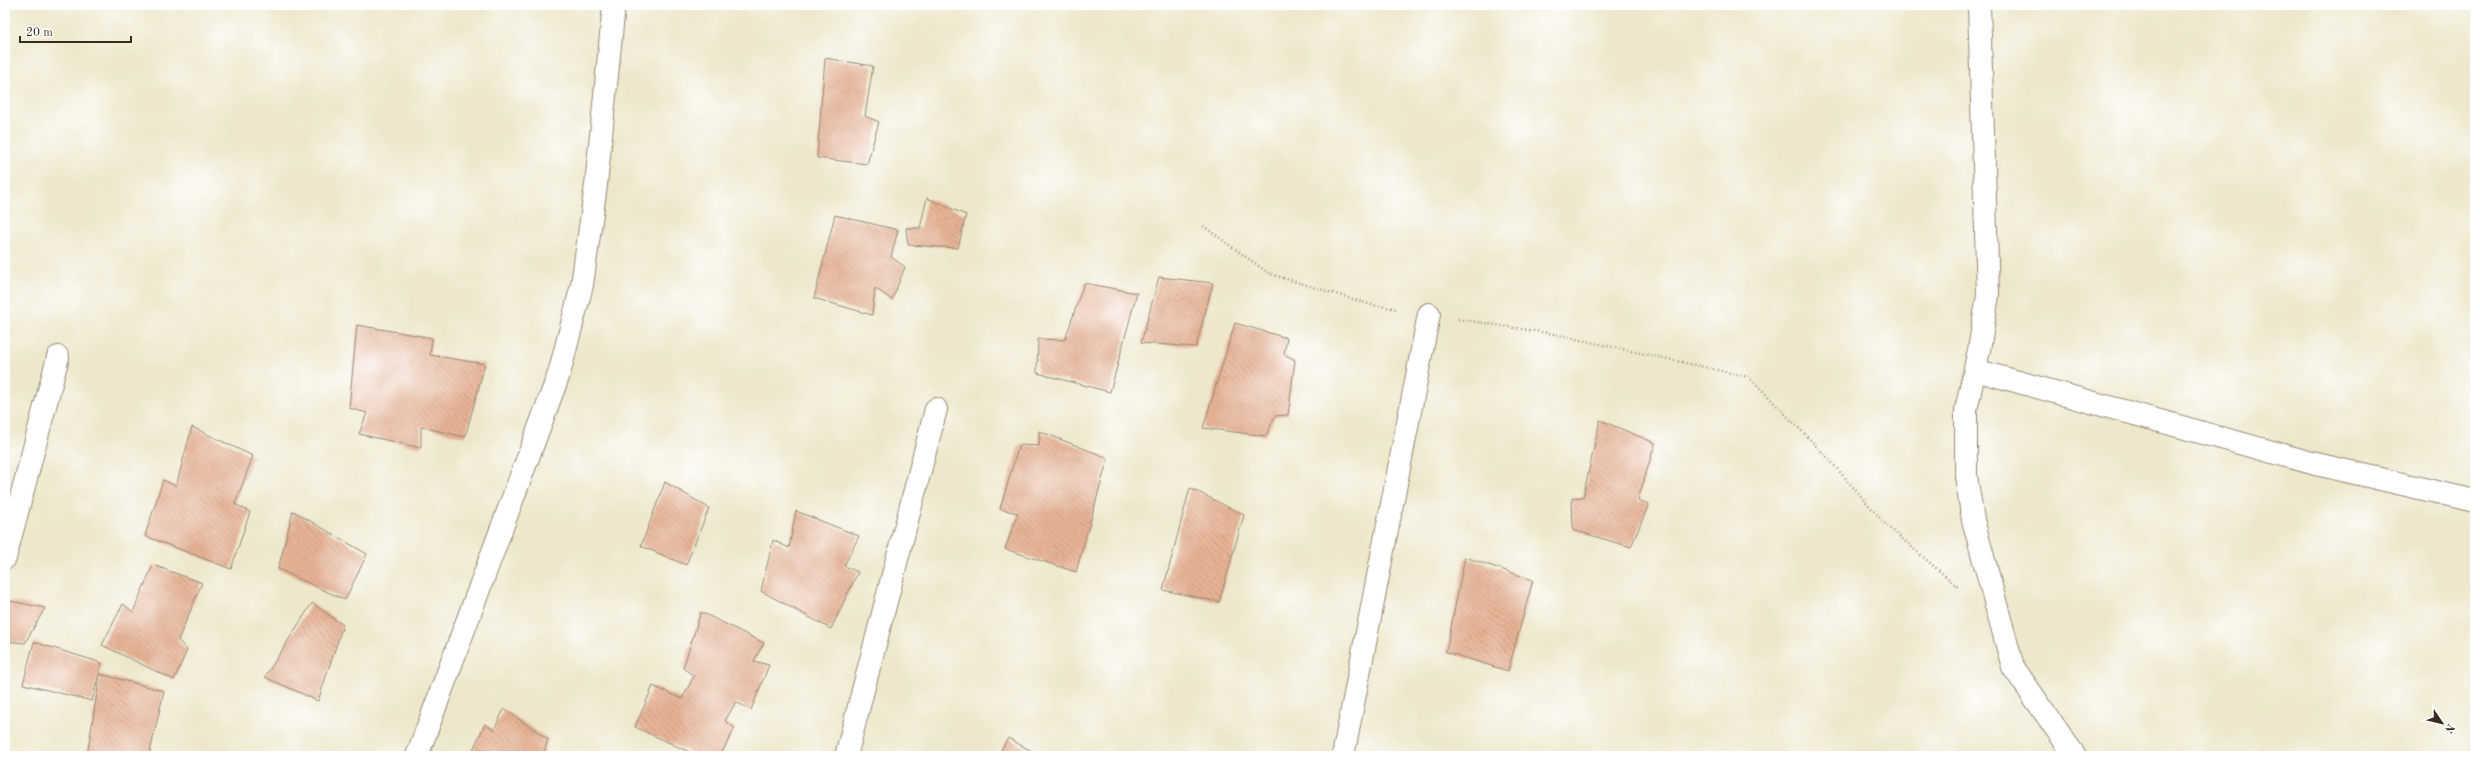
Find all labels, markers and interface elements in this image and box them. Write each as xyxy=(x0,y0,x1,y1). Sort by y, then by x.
scale bar xyxy=(20,18,131,44)
text: 20 m xyxy=(26,27,53,39)
north arrow xyxy=(2422,703,2462,743)
text: N xyxy=(2442,721,2456,735)

